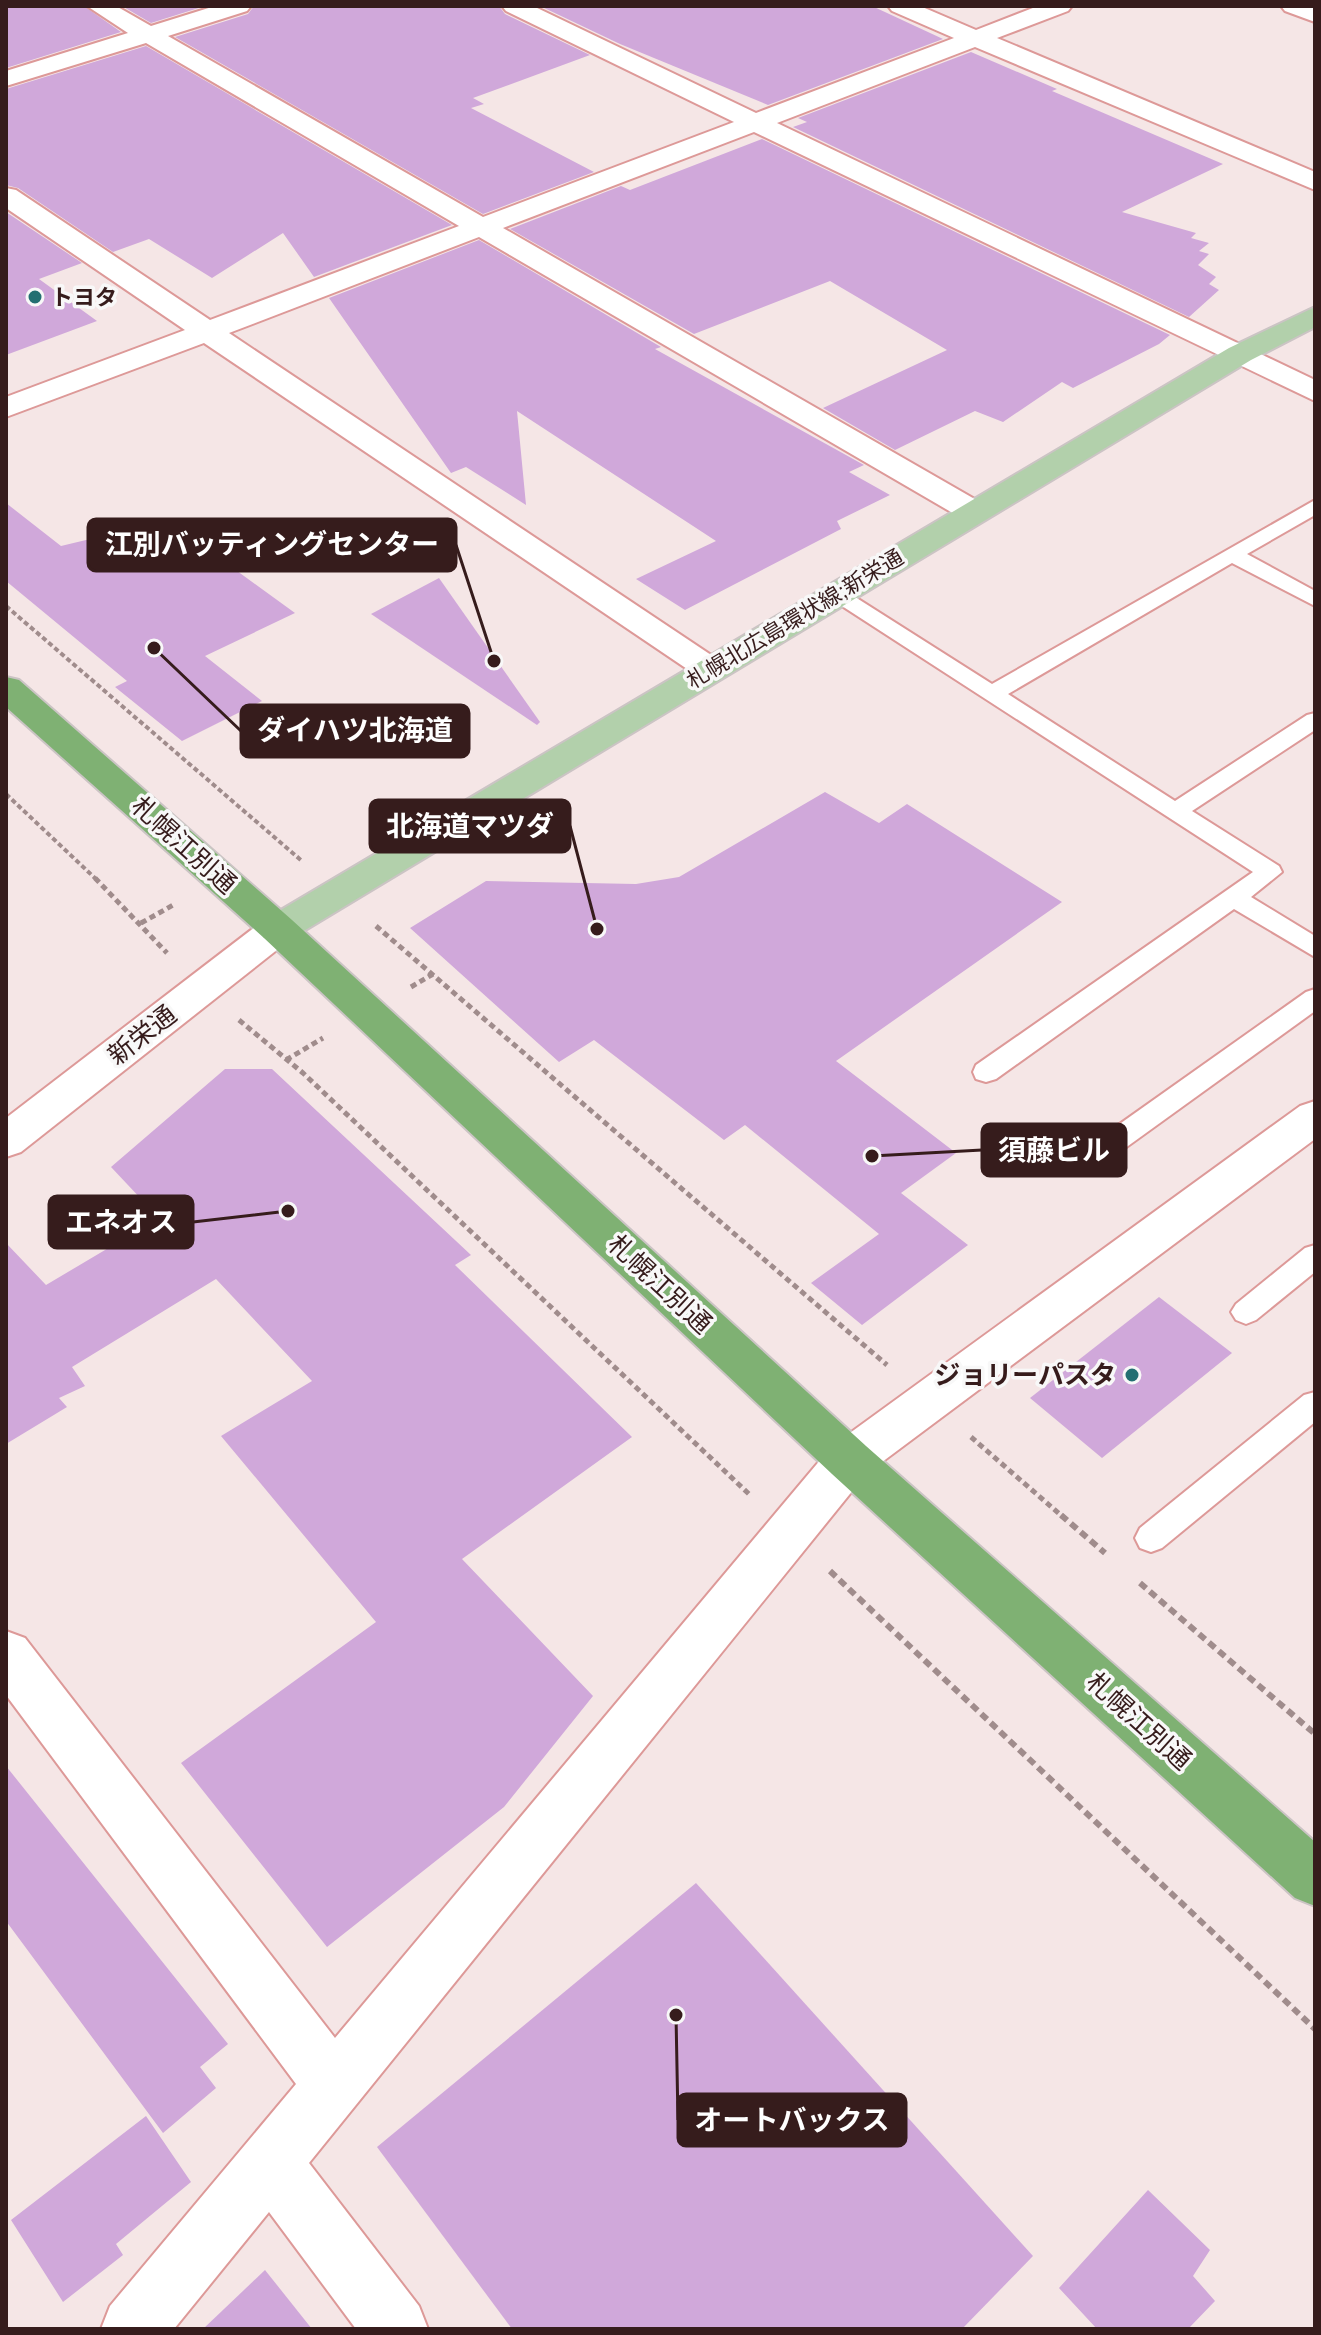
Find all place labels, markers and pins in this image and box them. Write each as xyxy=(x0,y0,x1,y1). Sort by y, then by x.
place label: トヨタ xyxy=(51,285,117,310)
marker: トヨタ xyxy=(26,288,44,306)
callout: 江別バッティングセンター xyxy=(88,519,456,571)
callout: ダイハツ北海道 xyxy=(241,705,469,757)
callout: 北海道マツダ xyxy=(370,800,570,852)
callout: 須藤ビル xyxy=(982,1124,1126,1176)
callout: エネオス xyxy=(49,1196,193,1248)
place label: ジョリーパスタ xyxy=(934,1360,1116,1390)
marker: ジョリーパスタ xyxy=(1123,1366,1141,1384)
callout: オートバックス xyxy=(678,2094,906,2146)

